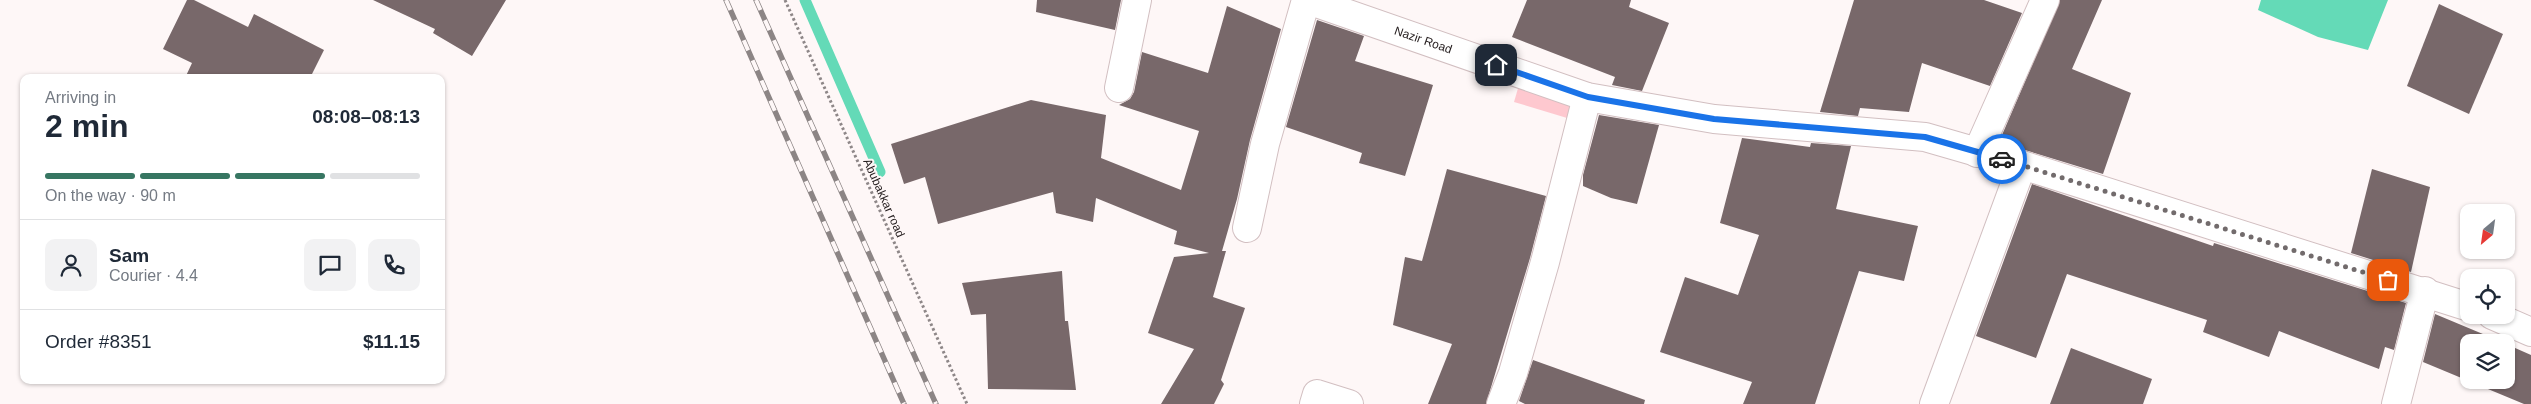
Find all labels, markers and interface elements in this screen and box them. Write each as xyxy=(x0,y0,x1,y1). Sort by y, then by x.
street label: Nazir Road xyxy=(1393,24,1454,57)
pin xyxy=(1475,44,1517,86)
icon: home xyxy=(1482,51,1510,79)
text: Arriving in xyxy=(45,89,116,106)
text: 08:08–08:13 xyxy=(312,106,420,127)
text: 2 min xyxy=(45,108,129,144)
courier xyxy=(1977,134,2027,184)
icon: car xyxy=(1988,145,2016,173)
street label: Abubakkar road xyxy=(860,156,908,240)
text: On the way · 90 m xyxy=(45,187,176,204)
north arrow xyxy=(2460,204,2515,259)
map controls xyxy=(2460,204,2515,389)
button: person xyxy=(45,239,97,291)
button: chat xyxy=(304,239,356,291)
button: phone xyxy=(368,239,420,291)
text: Sam xyxy=(109,245,149,266)
pin xyxy=(2367,259,2409,301)
icon: bag xyxy=(2374,266,2402,294)
text: Courier · 4.4 xyxy=(109,267,198,284)
button: locate xyxy=(2460,269,2515,324)
text: Order #8351 xyxy=(45,331,152,352)
text: $11.15 xyxy=(363,331,420,352)
button: layers xyxy=(2460,334,2515,389)

